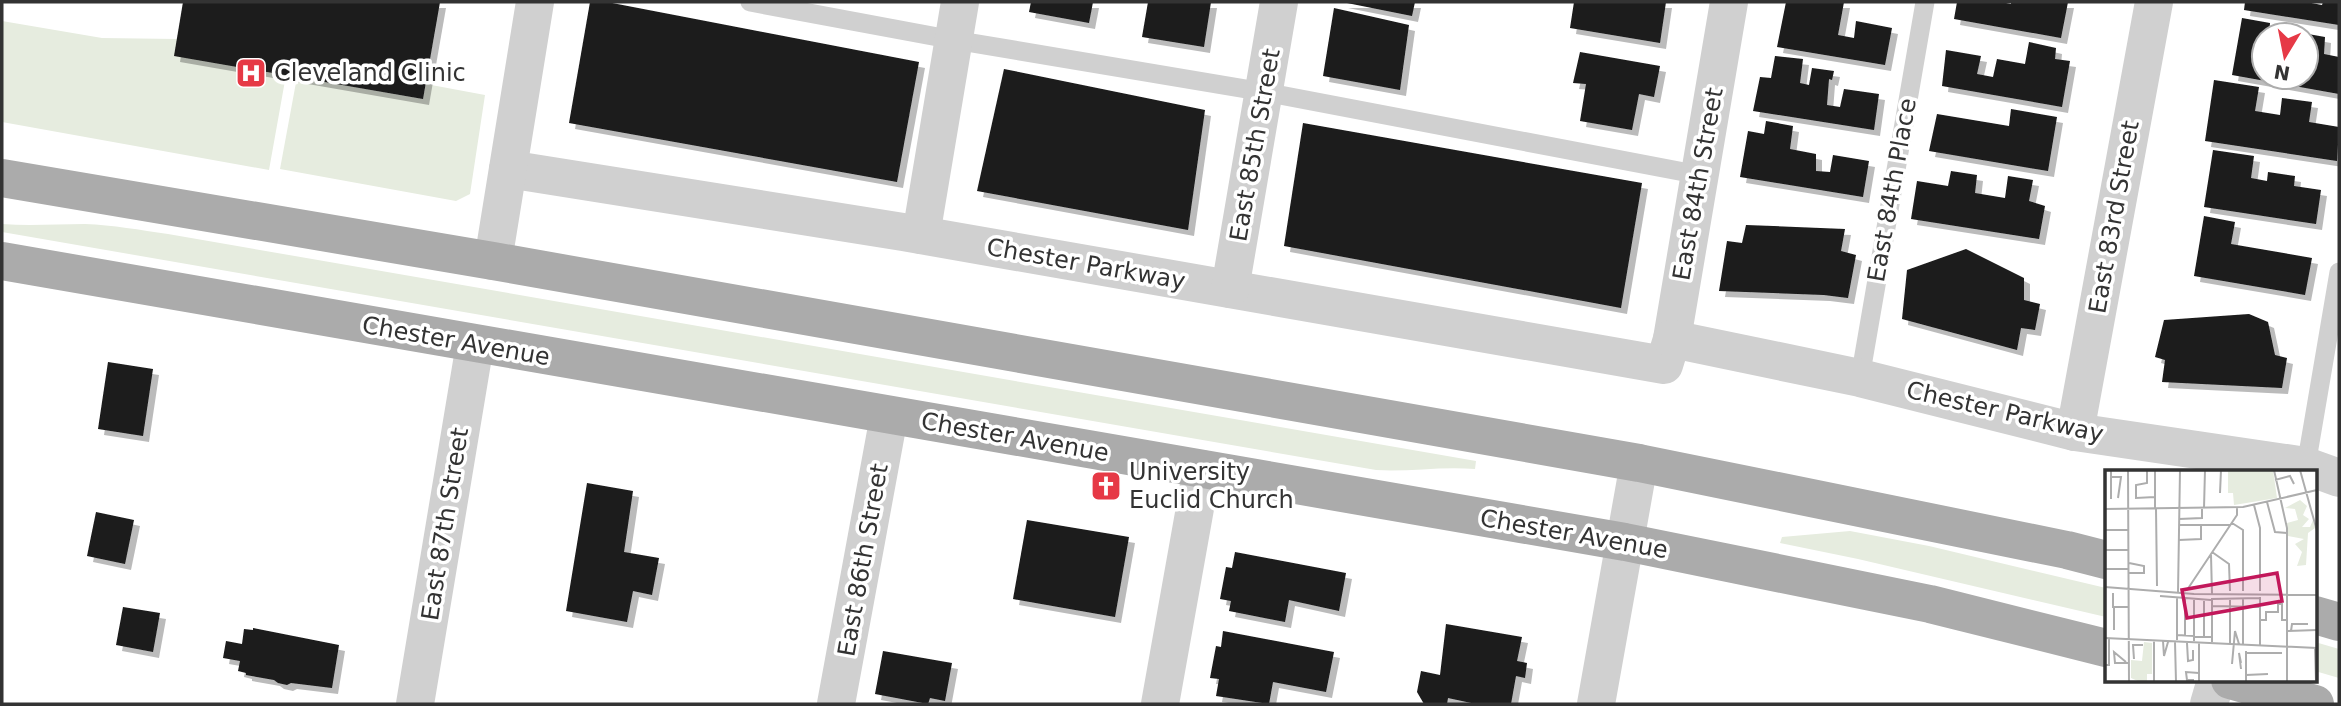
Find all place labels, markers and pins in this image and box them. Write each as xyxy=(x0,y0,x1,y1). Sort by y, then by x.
hospital icon: Cleveland Clinic xyxy=(234,56,268,90)
place label: Cleveland Clinic xyxy=(274,59,466,87)
place label: University Euclid Church xyxy=(1129,458,1294,514)
church icon: University Euclid Church xyxy=(1089,469,1123,503)

